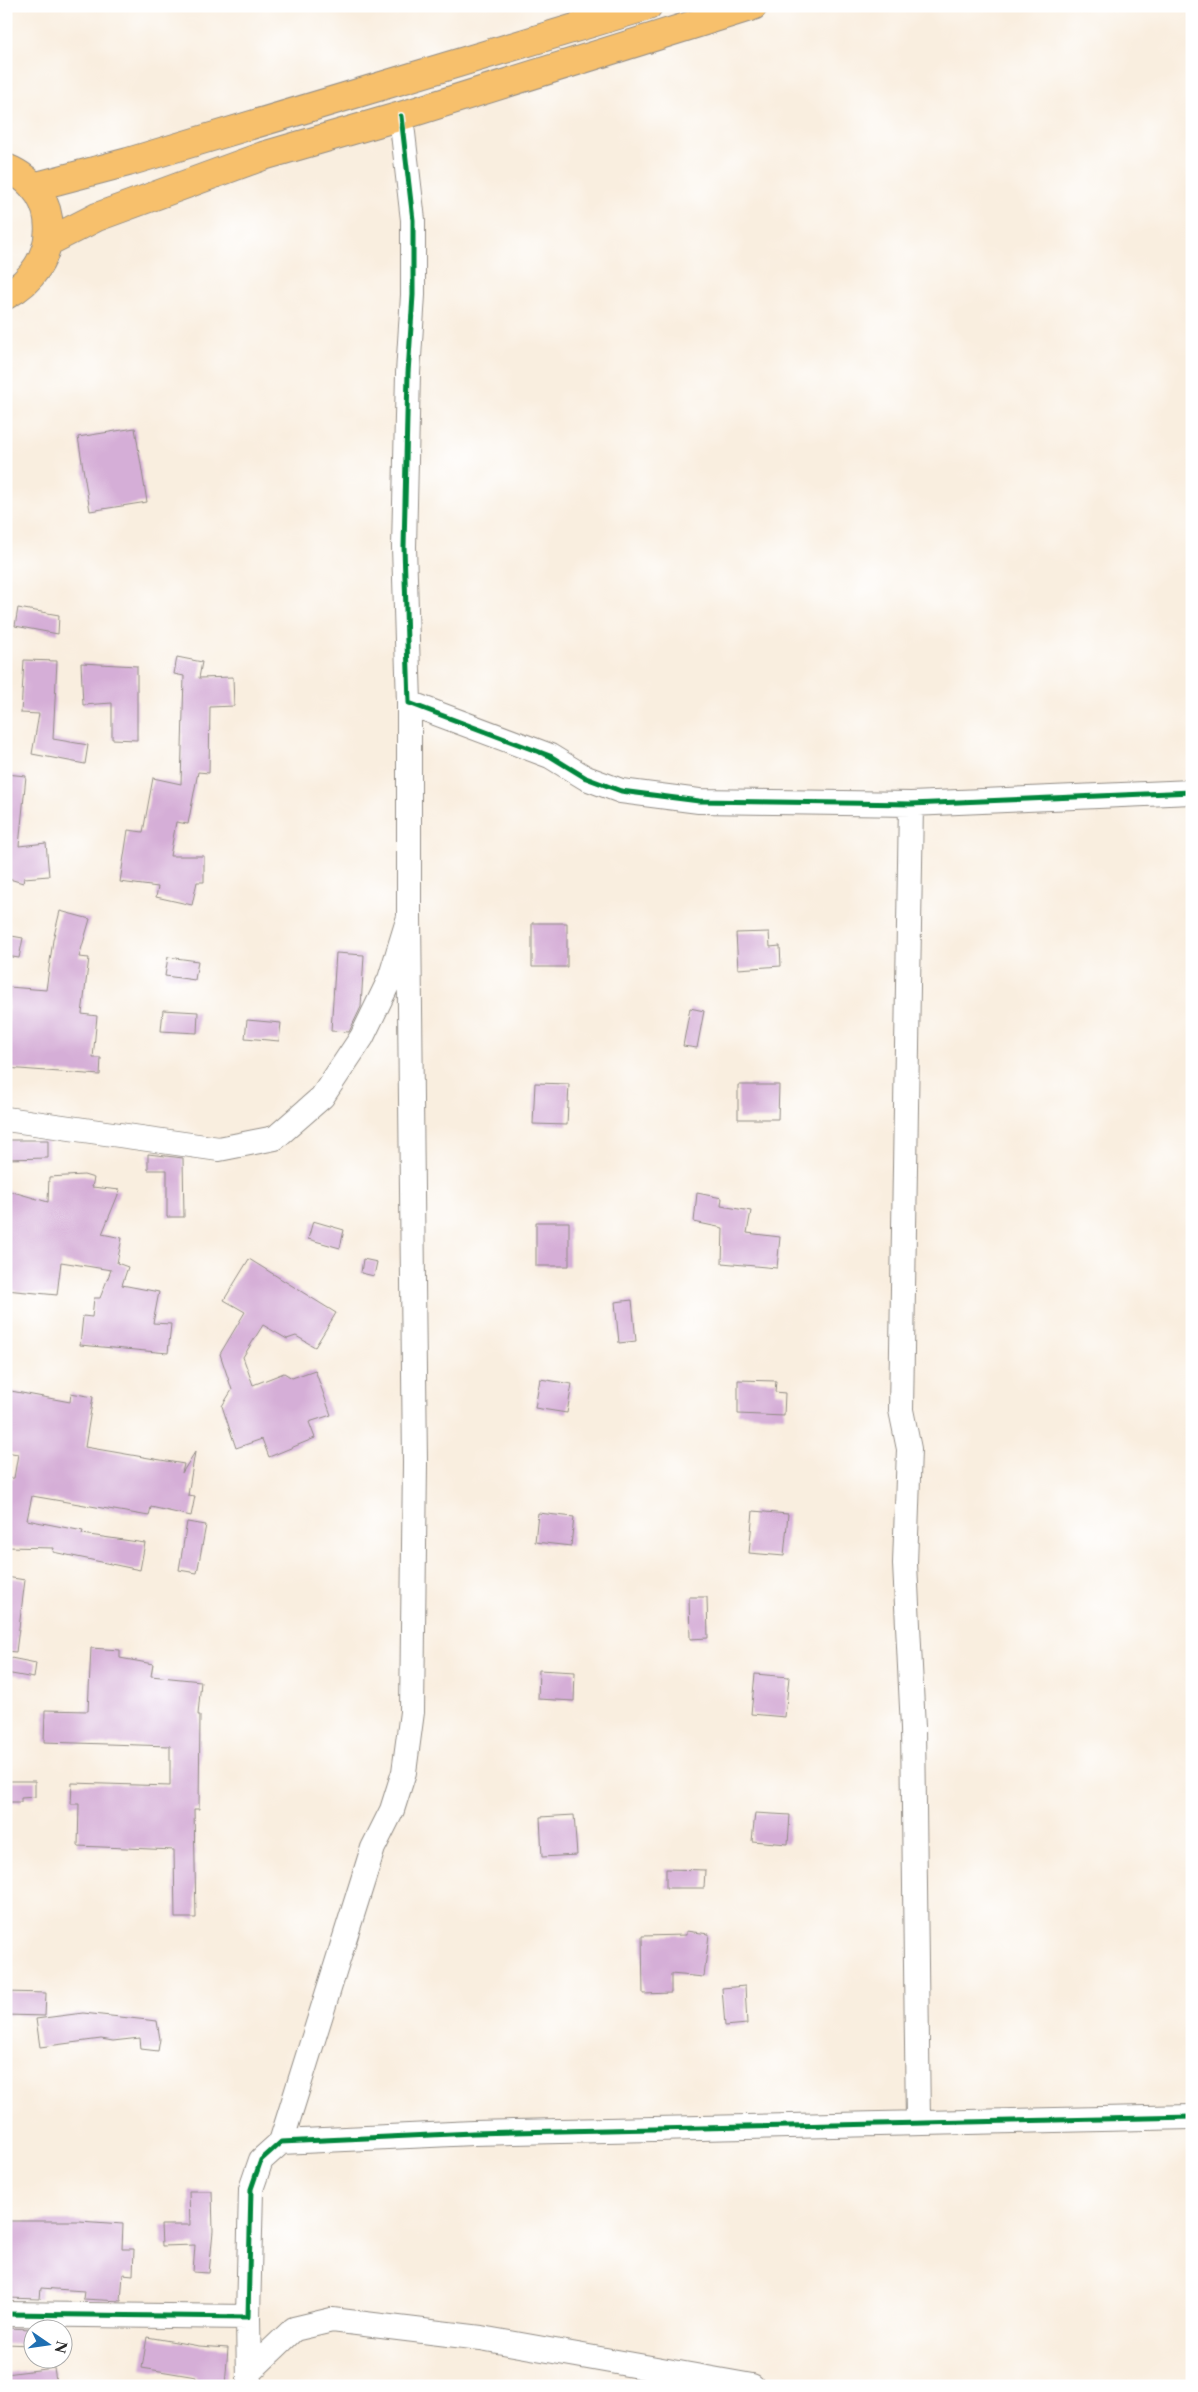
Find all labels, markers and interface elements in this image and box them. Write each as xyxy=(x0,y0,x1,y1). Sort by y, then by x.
north arrow xyxy=(22,2320,72,2370)
text: N xyxy=(51,2339,71,2355)

